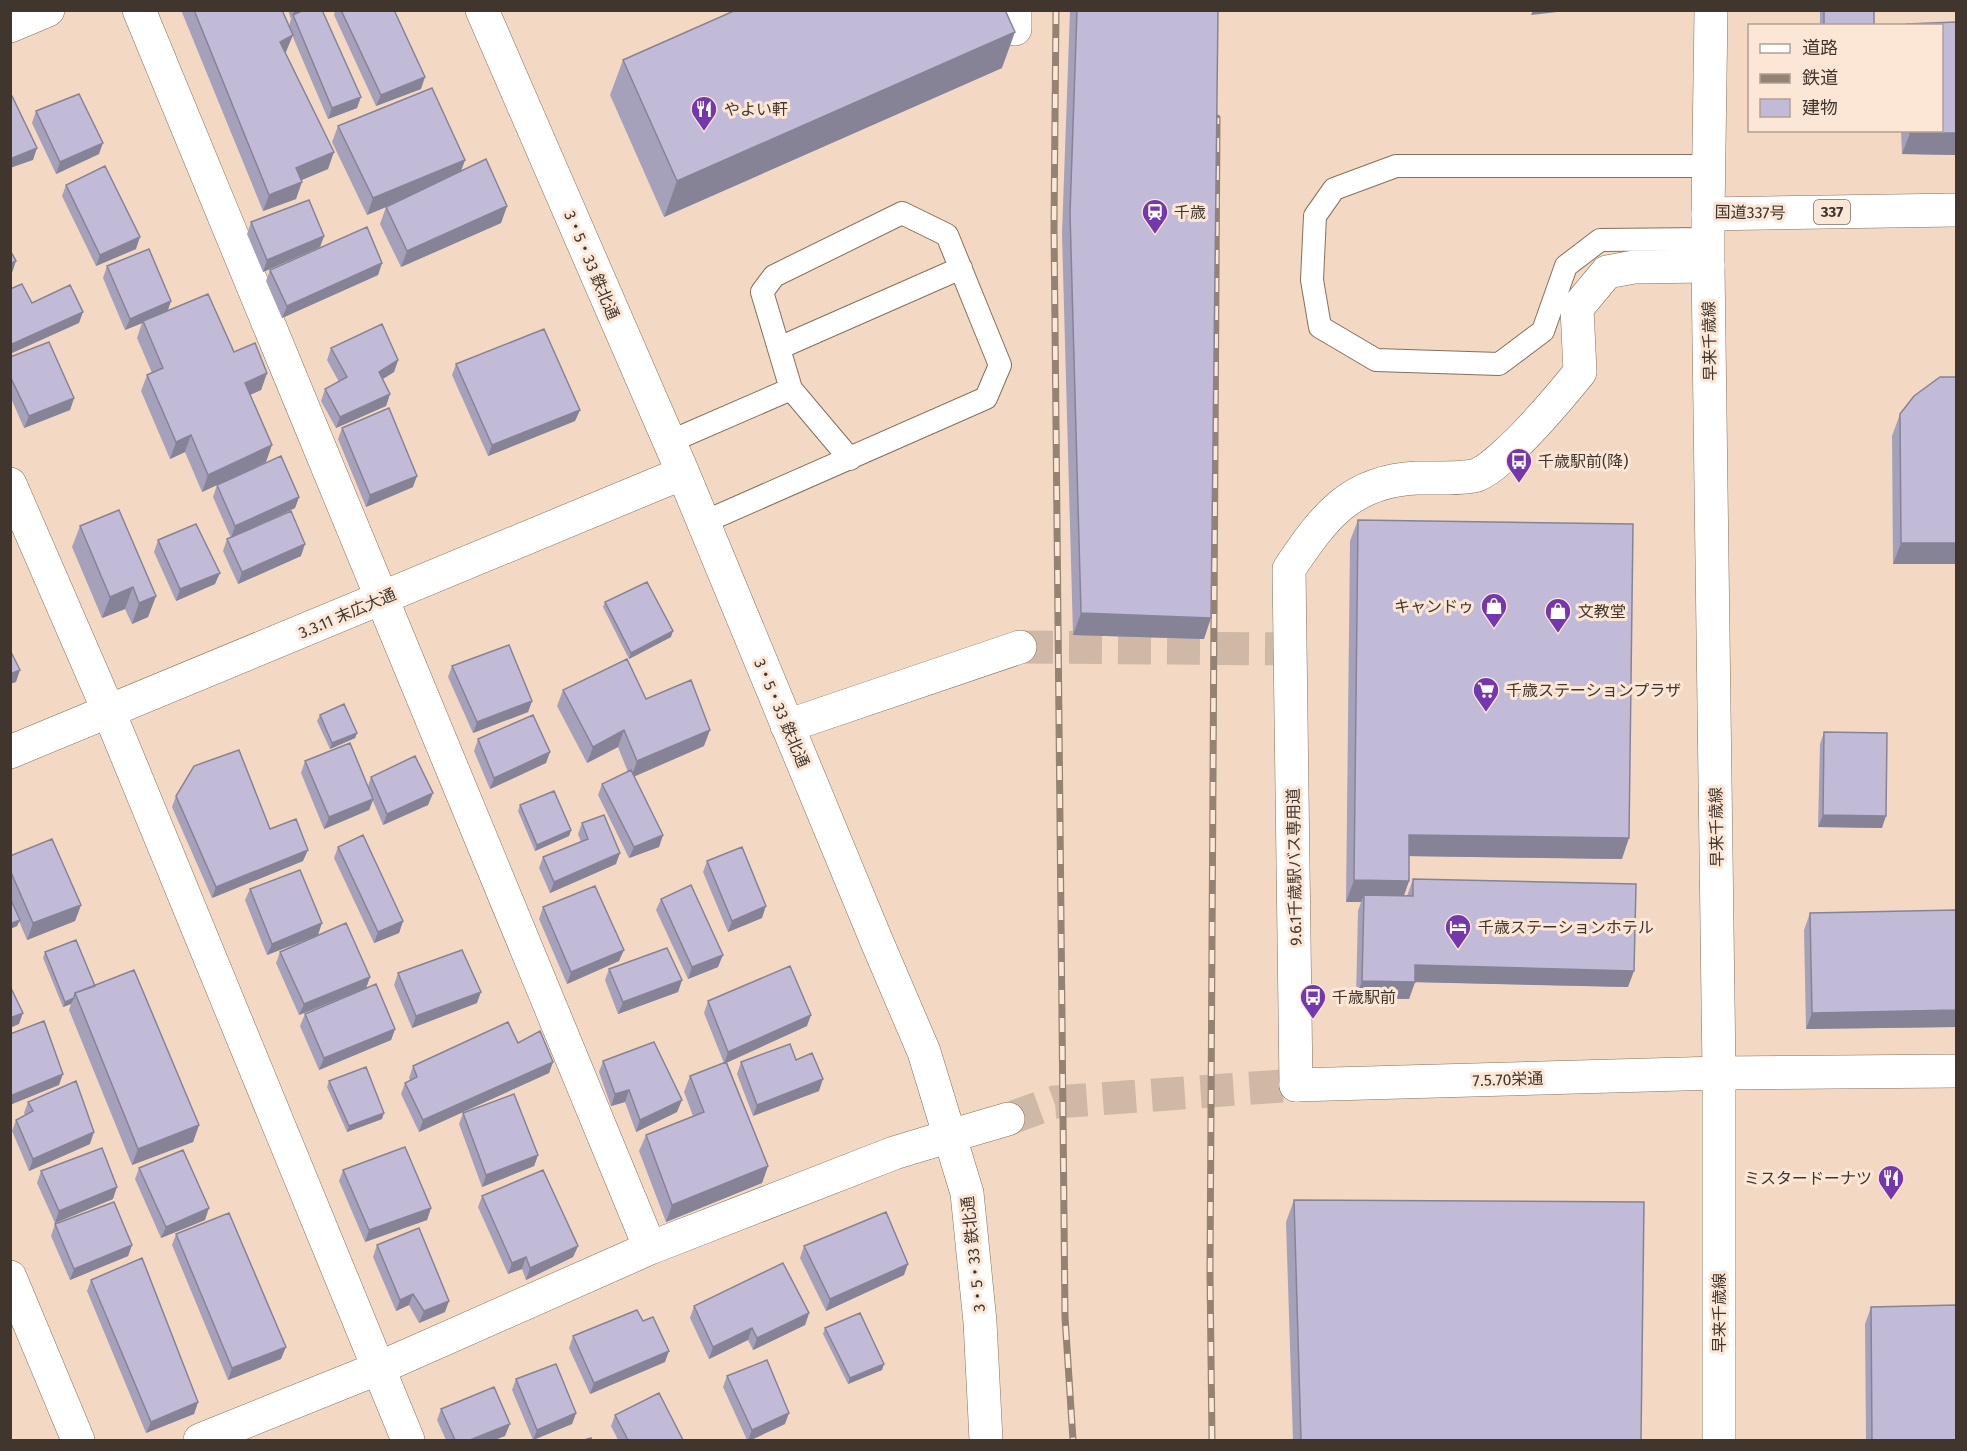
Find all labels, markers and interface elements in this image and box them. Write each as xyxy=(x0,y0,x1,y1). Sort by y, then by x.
legend xyxy=(1748,24,1943,132)
text: 道路 xyxy=(1802,37,1838,59)
text: 鉄道 xyxy=(1802,67,1838,89)
restaurant icon: やよい軒 xyxy=(689,94,719,132)
text: 建物 xyxy=(1802,97,1838,119)
place label: やよい軒 xyxy=(724,100,788,119)
station icon: 千歳 xyxy=(1140,197,1170,235)
road number: 337 xyxy=(1814,200,1850,224)
street label: 国道337号 xyxy=(1714,202,1786,223)
place label: 千歳 xyxy=(1174,203,1206,222)
street label: 3・5・33 鉄北通 xyxy=(560,208,623,322)
street label: 早来千歳線 xyxy=(1699,301,1720,381)
bus stop icon: 千歳駅前(降) xyxy=(1504,446,1534,484)
place label: 千歳駅前(降) xyxy=(1538,452,1628,471)
street label: 3.3.11 末広大通 xyxy=(296,584,399,643)
shop icon: キャンドゥ xyxy=(1479,591,1509,629)
shop icon: 文教堂 xyxy=(1543,596,1573,634)
place label: キャンドゥ xyxy=(1394,597,1474,616)
place label: 文教堂 xyxy=(1578,602,1626,621)
street label: 3・5・33 鉄北通 xyxy=(750,656,813,770)
supermarket icon: 千歳ステーションプラザ xyxy=(1471,675,1501,713)
place label: 千歳ステーションプラザ xyxy=(1506,681,1681,700)
street label: 早来千歳線 xyxy=(1706,787,1727,867)
street label: 9.6.1千歳駅バス専用道 xyxy=(1284,788,1305,946)
hotel icon: 千歳ステーションホテル xyxy=(1443,912,1473,950)
place label: 千歳ステーションホテル xyxy=(1478,918,1654,937)
bus stop icon: 千歳駅前 xyxy=(1298,982,1328,1020)
place label: 千歳駅前 xyxy=(1332,988,1396,1007)
street label: 7.5.70栄通 xyxy=(1472,1069,1544,1090)
restaurant icon: ミスタードーナツ xyxy=(1876,1163,1906,1201)
place label: ミスタードーナツ xyxy=(1744,1169,1872,1188)
street label: 3・5・33 鉄北通 xyxy=(958,1195,989,1313)
street label: 早来千歳線 xyxy=(1710,1273,1729,1353)

